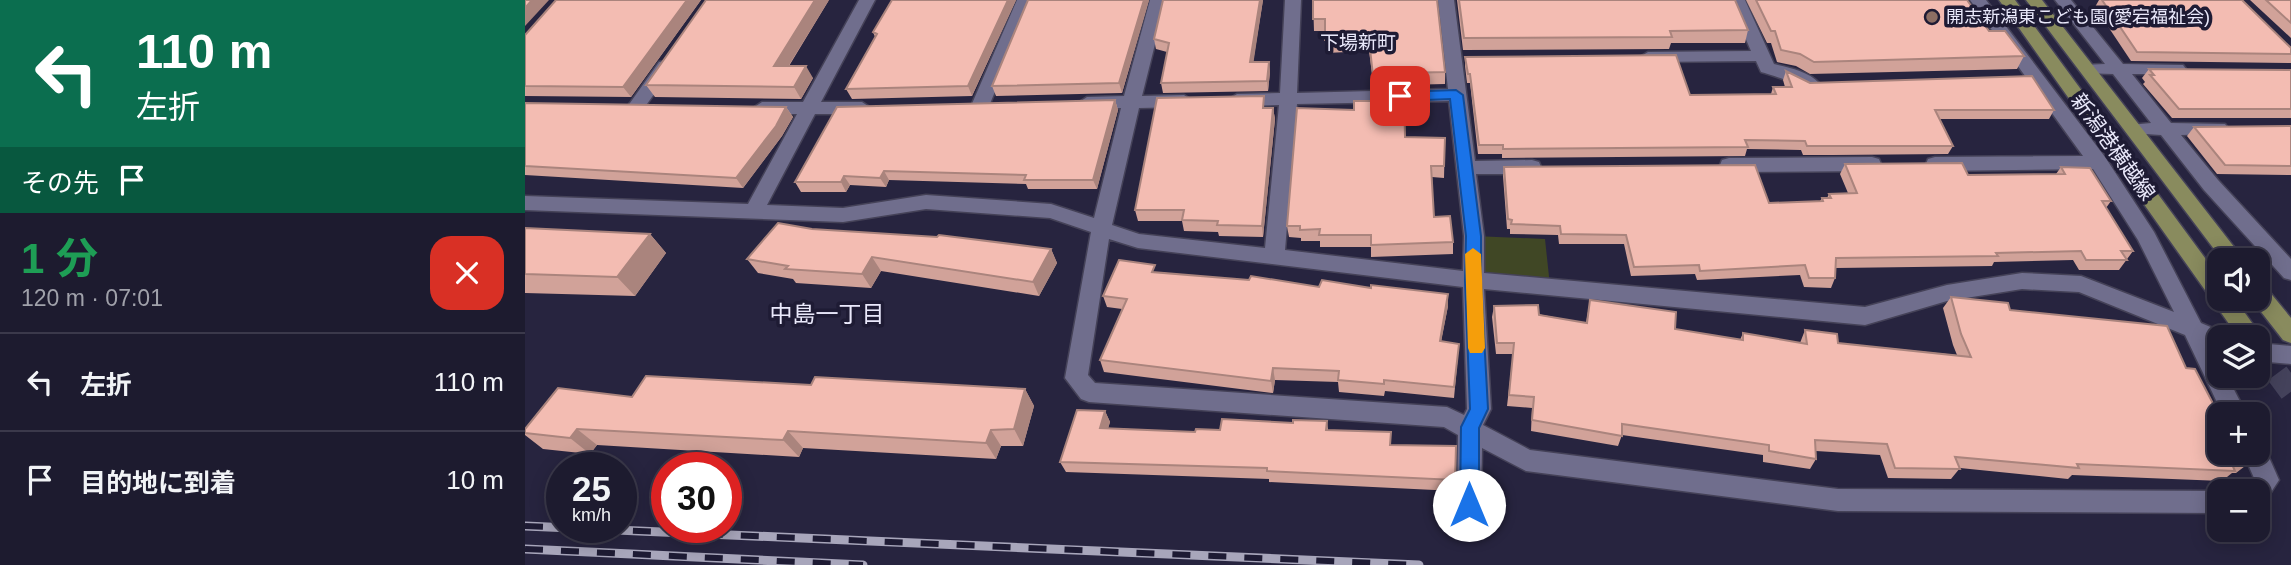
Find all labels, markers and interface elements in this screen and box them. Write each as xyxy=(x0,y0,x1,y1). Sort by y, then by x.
place label: 開志新潟東こども園(愛宕福祉会) xyxy=(1946,7,2210,27)
marker: 開志新潟東こども園(愛宕福祉会) xyxy=(1924,9,1940,25)
text: 110 m xyxy=(136,24,272,78)
icon: left xyxy=(21,28,112,119)
district label: 下場新町 xyxy=(1320,32,1396,53)
pin xyxy=(1370,66,1430,126)
icon: arrive xyxy=(1381,77,1419,115)
text: 左折 xyxy=(136,89,200,125)
street label: 新潟港横越線 xyxy=(2067,89,2160,204)
icon: arrive xyxy=(113,161,151,199)
text: その先 xyxy=(21,168,99,198)
text: 1 分 xyxy=(21,235,98,282)
button: close xyxy=(430,236,504,310)
map controls xyxy=(2207,248,2270,542)
button: sound xyxy=(2207,248,2270,311)
text: 120 m · 07:01 xyxy=(21,285,163,311)
district label: 中島一丁目 xyxy=(770,301,885,327)
button: layers xyxy=(2207,325,2270,388)
icon: left xyxy=(21,363,59,401)
text: 110 m xyxy=(434,367,504,397)
text: 左折 xyxy=(80,370,132,400)
button: + xyxy=(2207,402,2270,465)
speed limit sign: 30 xyxy=(651,452,742,543)
icon: arrive xyxy=(21,461,59,499)
text: 10 m xyxy=(446,465,504,495)
text: 目的地に到着 xyxy=(80,468,236,498)
position arrow xyxy=(1432,468,1506,542)
text: 25 xyxy=(572,469,611,508)
button: − xyxy=(2207,479,2270,542)
text: km/h xyxy=(572,505,611,525)

